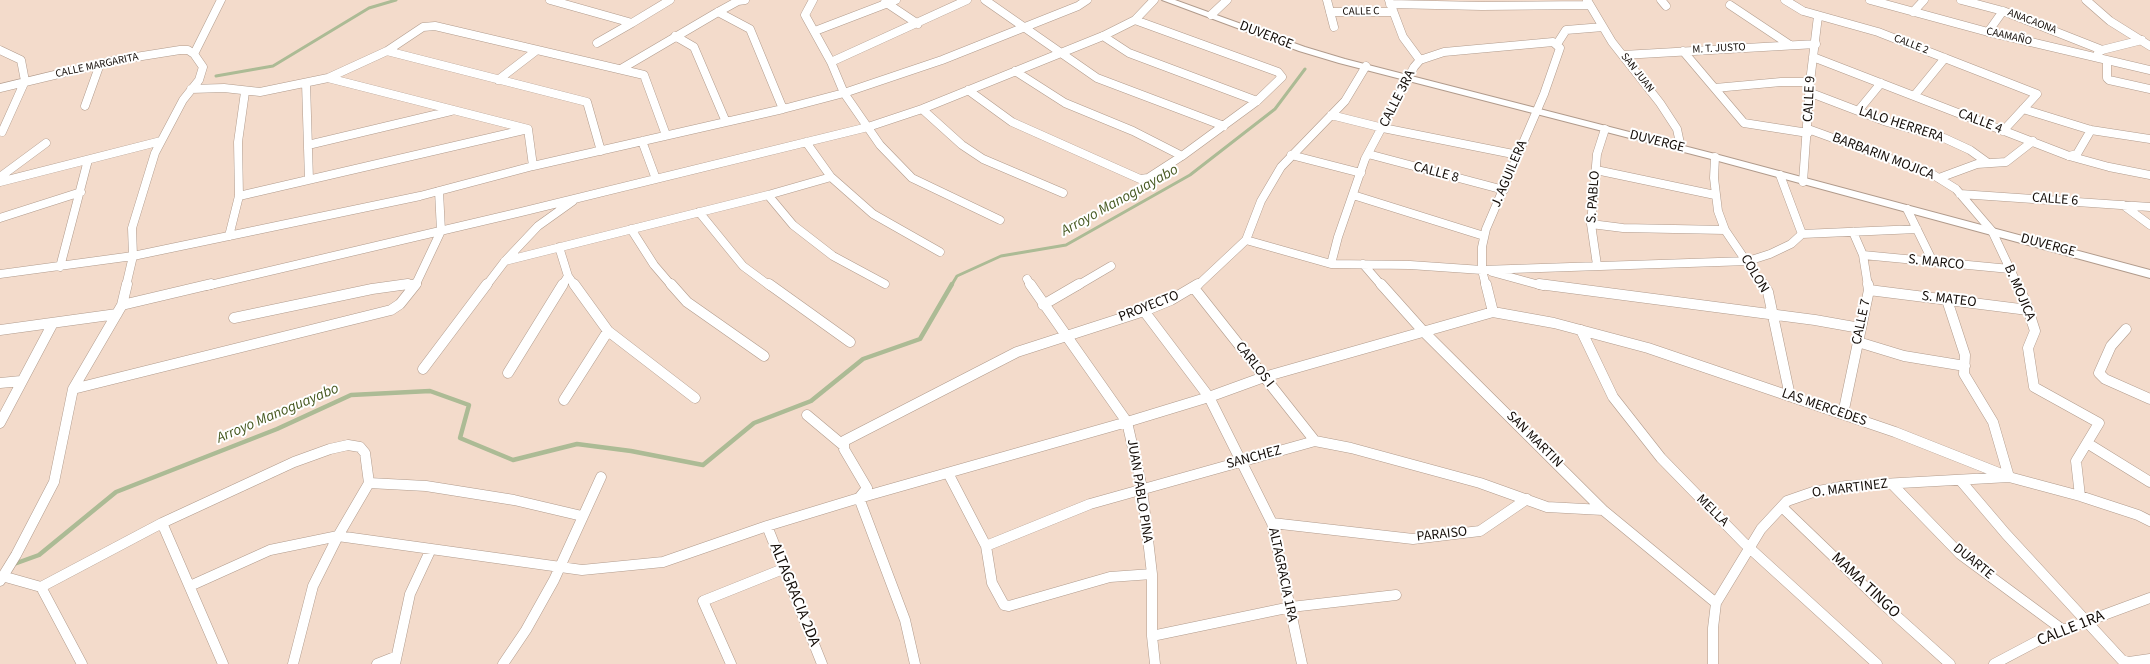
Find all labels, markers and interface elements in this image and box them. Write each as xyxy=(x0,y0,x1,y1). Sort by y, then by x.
street label: CALLE C xyxy=(1342,5,1380,19)
street label: ANACAONA xyxy=(2006,7,2058,37)
street label: DUVERGE xyxy=(1237,18,1295,54)
street label: CAAMAÑO xyxy=(1985,25,2033,49)
street label: CALLE 2 xyxy=(1892,32,1930,58)
street label: M. T. JUSTO xyxy=(1692,41,1746,57)
street label: CALLE MARGARITA xyxy=(54,51,140,81)
street label: SAN JUAN xyxy=(1618,51,1656,95)
street label: CALLE 3RA xyxy=(1376,68,1420,130)
street label: CALLE 9 xyxy=(1800,75,1820,123)
street label: LALO HERRERA xyxy=(1856,103,1946,147)
street label: CALLE 4 xyxy=(1955,106,2005,138)
street label: DUVERGE xyxy=(1628,127,1686,157)
street label: BARBARIN MOJICA xyxy=(1830,130,1936,184)
street label: J. AGUILERA xyxy=(1488,138,1532,210)
street label: CALLE 8 xyxy=(1411,159,1461,187)
water label: Arroyo Manoguayabo xyxy=(1058,161,1182,241)
street label: S. PABLO xyxy=(1584,170,1604,224)
street label: CALLE 6 xyxy=(2031,190,2079,210)
street label: DUVERGE xyxy=(2019,231,2077,261)
street label: COLON xyxy=(1736,252,1772,296)
street label: S. MARCO xyxy=(1907,252,1965,274)
street label: B. MOJICA xyxy=(2000,262,2038,324)
street label: PROYECTO xyxy=(1117,288,1181,326)
street label: S. MATEO xyxy=(1921,288,1977,312)
street label: CALLE 7 xyxy=(1849,298,1875,346)
street label: CARLOS I xyxy=(1231,339,1277,391)
water label: Arroyo Manoguayabo xyxy=(214,380,342,448)
street label: LAS MERCEDES xyxy=(1779,386,1869,430)
street label: SAN MARTIN xyxy=(1502,408,1566,472)
street label: JUAN PABLO PINA xyxy=(1123,438,1155,544)
street label: SANCHEZ xyxy=(1225,443,1283,473)
street label: O. MARTINEZ xyxy=(1811,476,1889,502)
street label: MELLA xyxy=(1692,491,1732,531)
street label: PARAISO xyxy=(1416,524,1468,546)
street label: ALTAGRACIA 1RA xyxy=(1264,526,1300,624)
street label: ALTAGRACIA 2DA xyxy=(764,540,824,650)
street label: DUARTE xyxy=(1949,540,1997,584)
street label: MAMA TINGO xyxy=(1826,549,1904,623)
street label: CALLE 1RA xyxy=(2035,607,2107,651)

